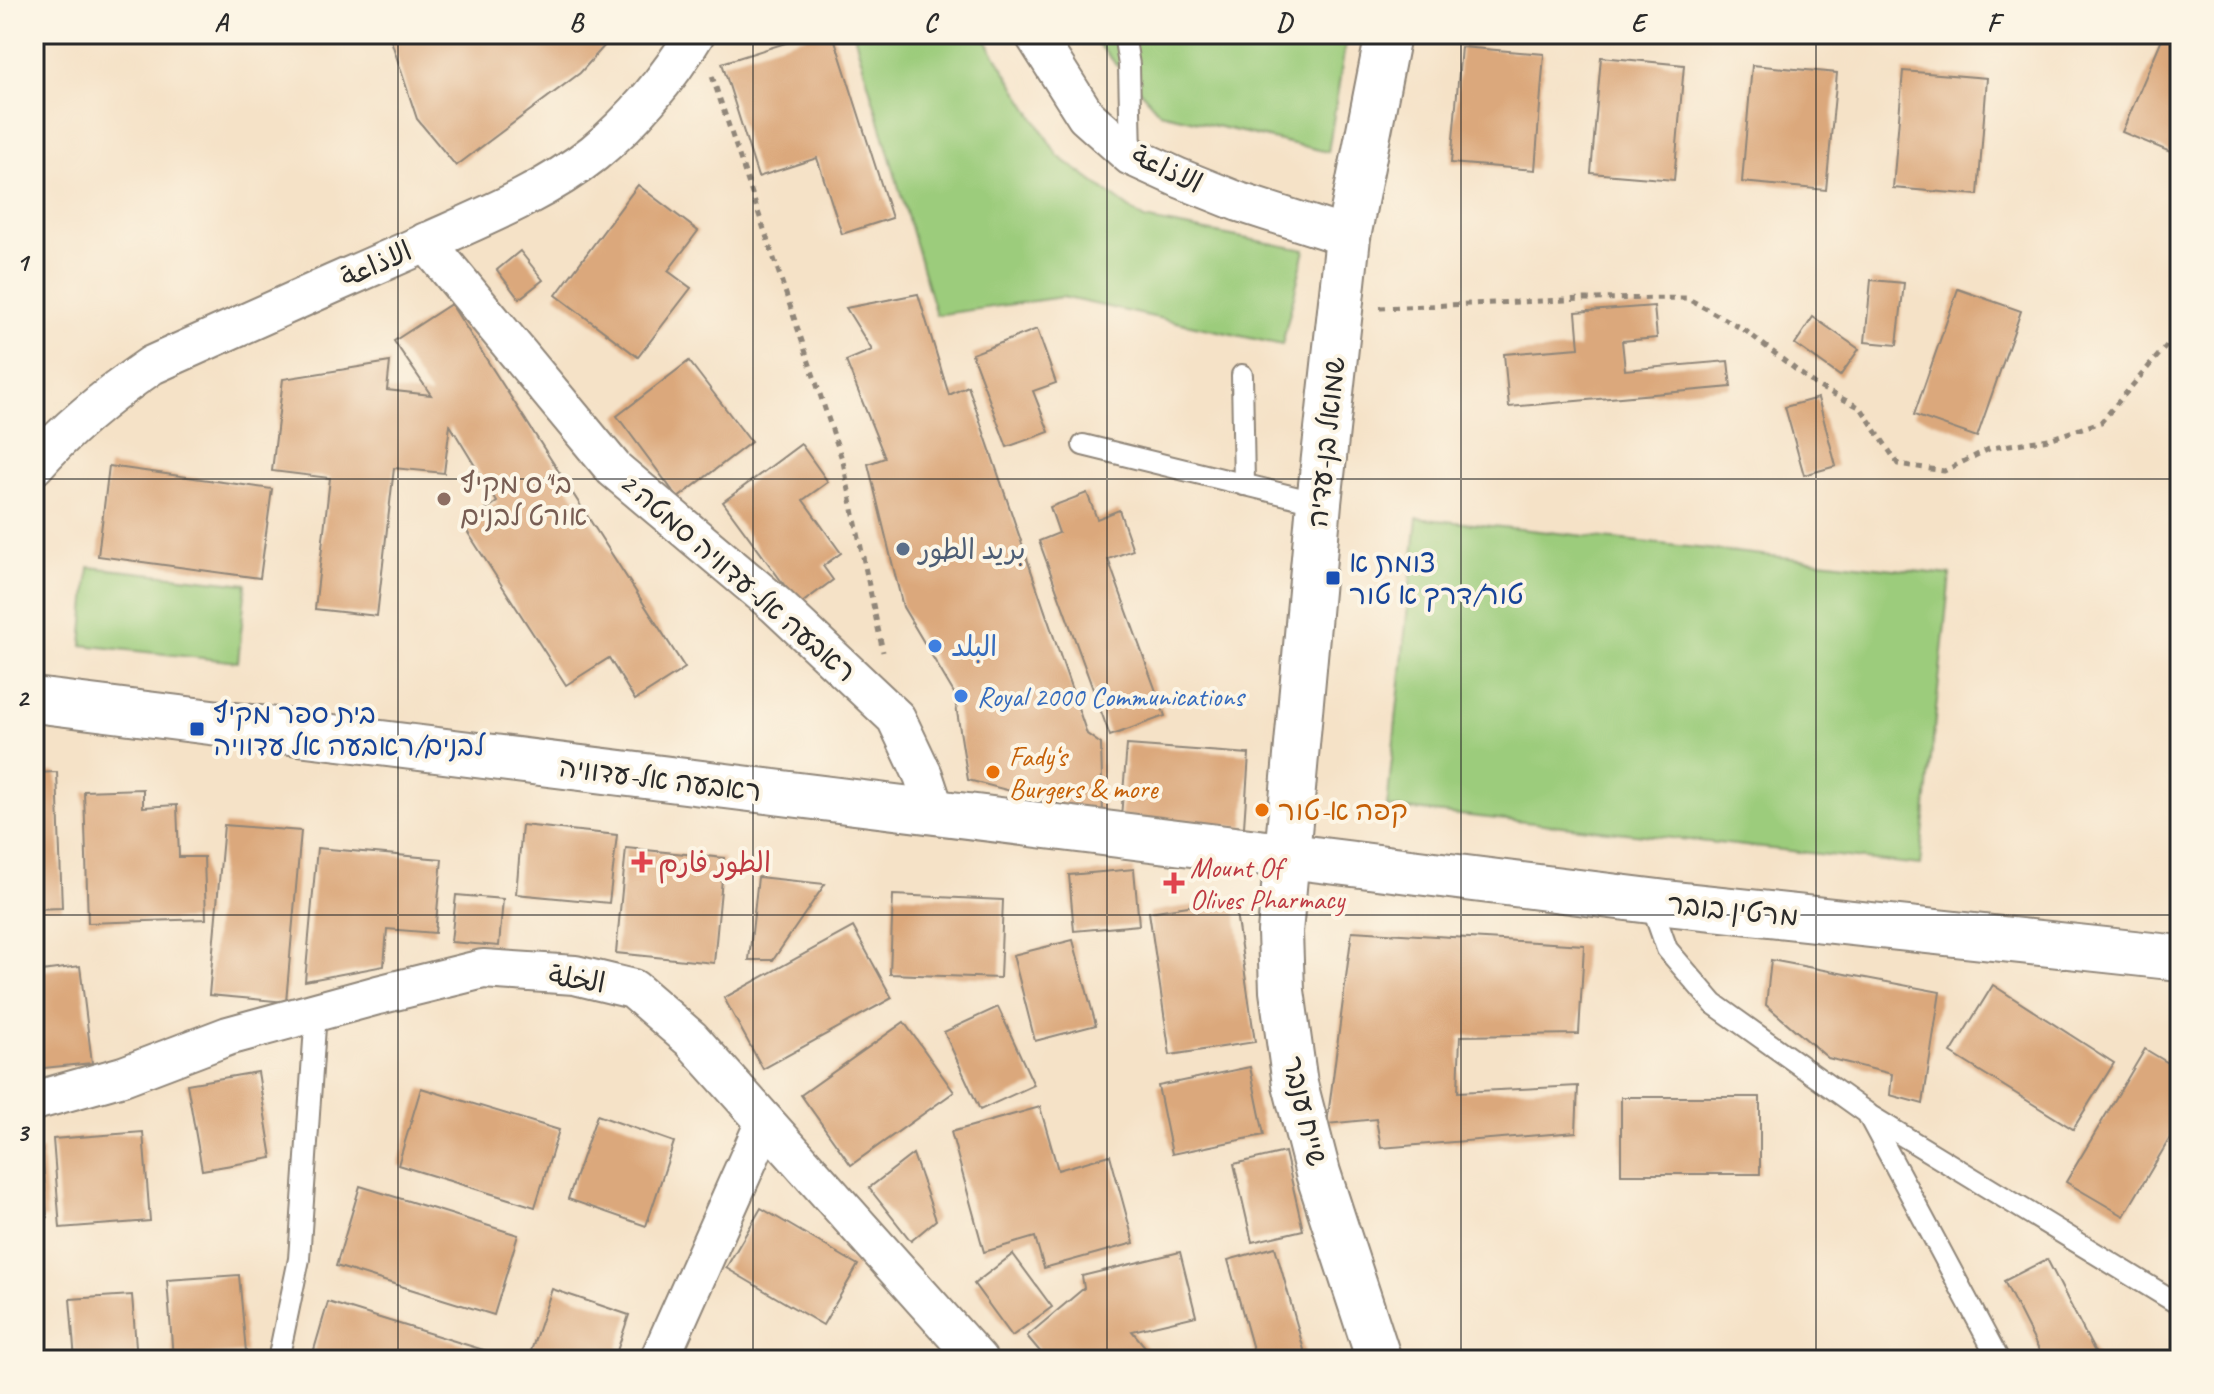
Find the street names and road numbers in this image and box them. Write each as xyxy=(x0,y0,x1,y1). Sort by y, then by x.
street label: الاذاعة xyxy=(1126,137,1208,201)
street label: الاذاعة xyxy=(335,233,417,295)
street label: שמואל בן-עדיה xyxy=(1300,355,1352,529)
street label: ראבעה אל-עדוויה סמטה 2 xyxy=(613,465,863,689)
street label: ראבעה אל-עדוויה xyxy=(557,749,763,809)
street label: מרטין בובר xyxy=(1666,886,1800,934)
street label: الخلة xyxy=(546,957,608,1001)
street label: שייח ענבר xyxy=(1275,1052,1335,1170)

